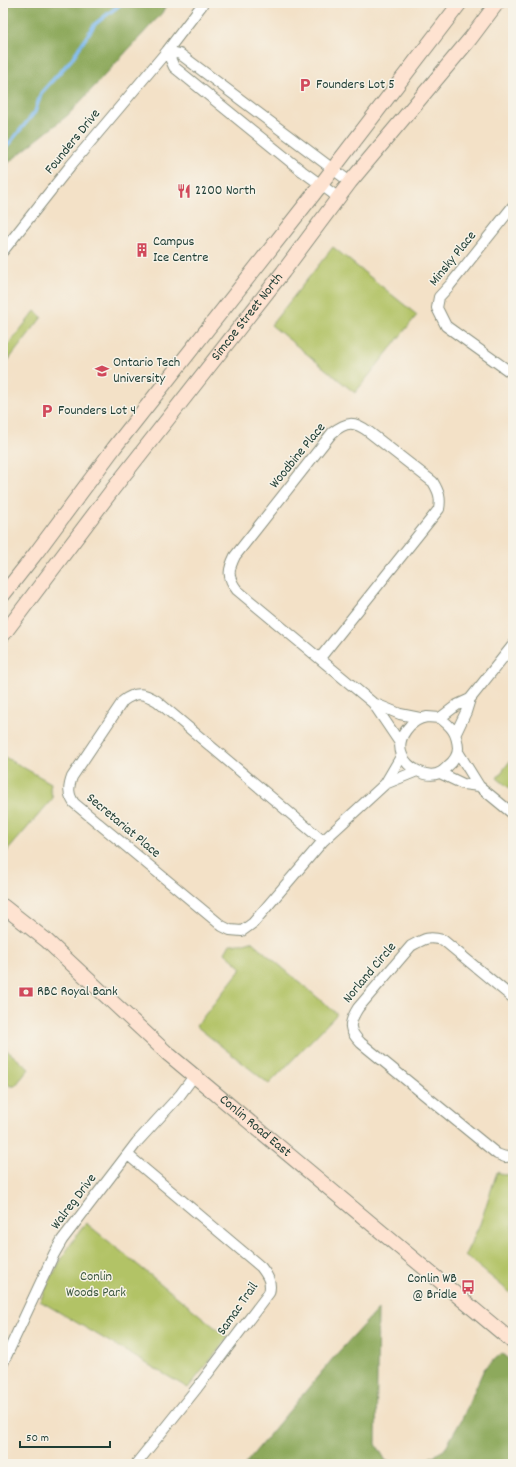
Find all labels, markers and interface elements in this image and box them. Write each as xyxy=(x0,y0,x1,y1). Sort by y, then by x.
place label: Founders Lot 5 xyxy=(316,75,395,95)
parking icon: Founders Lot 5 xyxy=(297,77,313,93)
street label: Founders Drive xyxy=(40,105,106,179)
place label: 2200 North xyxy=(195,181,256,201)
restaurant icon: 2200 North xyxy=(176,183,192,199)
street label: Minsky Place xyxy=(425,227,481,291)
place label: Campus Ice Centre xyxy=(153,232,208,268)
building icon: Campus Ice Centre xyxy=(134,242,150,258)
street label: Simcoe Street North xyxy=(207,269,288,365)
place label: Ontario Tech University xyxy=(113,353,180,389)
school or university icon: Ontario Tech University xyxy=(94,363,110,379)
place label: Founders Lot 4 xyxy=(58,401,136,421)
parking icon: Founders Lot 4 xyxy=(39,403,55,419)
street label: Woodbine Place xyxy=(265,419,331,493)
street label: Secretariat Place xyxy=(81,789,165,863)
street label: Norland Circle xyxy=(338,938,402,1008)
place label: RBC Royal Bank xyxy=(37,982,118,1002)
bank icon: RBC Royal Bank xyxy=(18,984,34,1000)
street label: Conlin Road East xyxy=(215,1090,295,1163)
street label: Walreg Drive xyxy=(46,1170,102,1234)
park label: Conlin Woods Park xyxy=(66,1267,126,1303)
place label: Conlin WB @ Bridle xyxy=(407,1269,457,1305)
street label: Samac Trail xyxy=(212,1278,264,1340)
bus stop icon: Conlin WB @ Bridle xyxy=(460,1279,476,1295)
scale bar xyxy=(20,1423,110,1449)
text: 50 m xyxy=(26,1430,49,1447)

